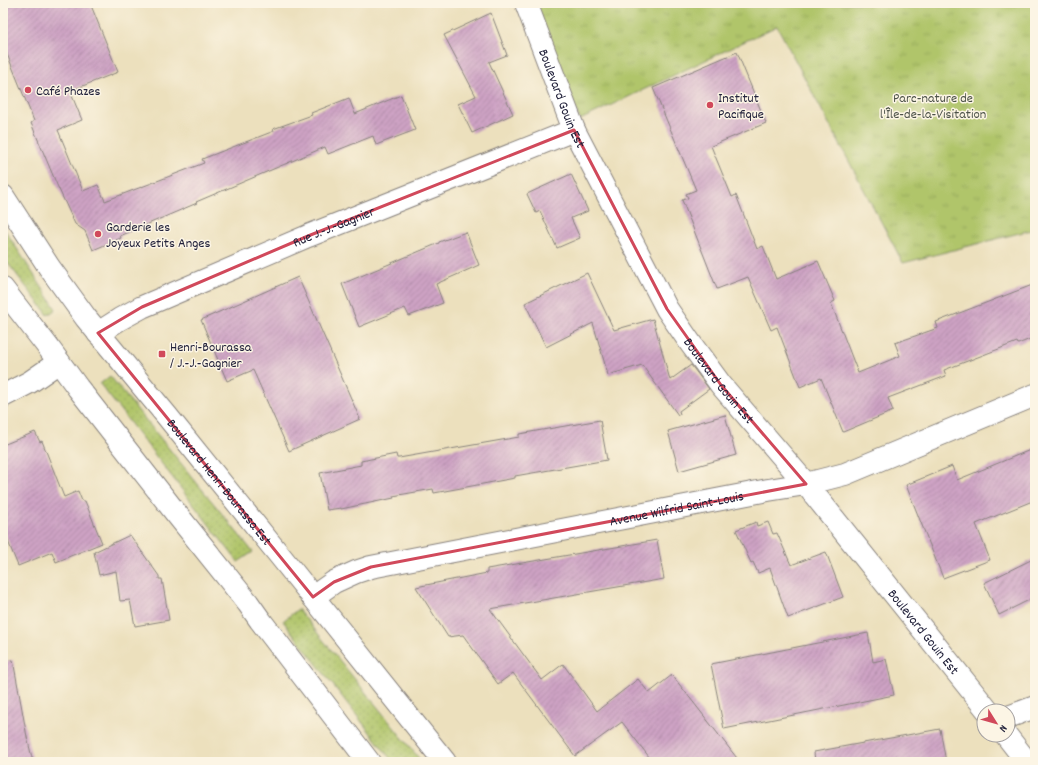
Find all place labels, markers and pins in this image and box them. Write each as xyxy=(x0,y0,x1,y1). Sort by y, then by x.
place label: Café Phazes xyxy=(36,82,100,102)
marker: Café Phazes xyxy=(23,85,33,95)
place label: Institut Pacifique xyxy=(718,89,764,125)
marker: Institut Pacifique xyxy=(705,100,715,110)
place label: Garderie les Joyeux Petits Anges xyxy=(106,218,211,254)
marker: Garderie les Joyeux Petits Anges xyxy=(93,229,103,239)
place label: Henri-Bourassa / J.-J.-Gagnier xyxy=(170,338,252,374)
marker: Henri-Bourassa / J.-J.-Gagnier xyxy=(157,349,167,359)

